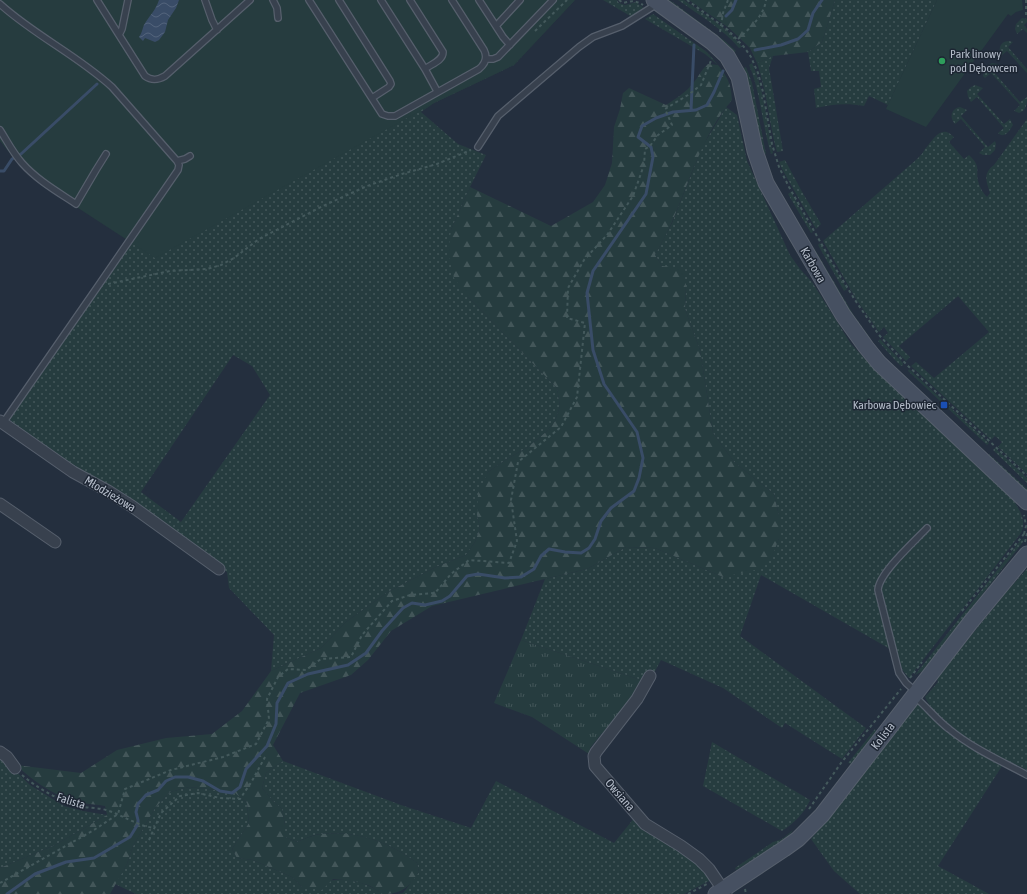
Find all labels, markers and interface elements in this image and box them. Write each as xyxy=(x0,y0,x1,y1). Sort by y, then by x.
place label: Park linowy pod Dębowcem xyxy=(950,47,1018,75)
marker: Park linowy pod Dębowcem xyxy=(937,56,947,66)
street label: Karbowa xyxy=(797,245,829,285)
place label: Karbowa Dębowiec xyxy=(853,398,937,412)
marker: Karbowa Dębowiec xyxy=(939,400,949,410)
street label: Młodzieżowa xyxy=(82,473,138,515)
street label: Kolista xyxy=(868,720,898,752)
street label: Owsiana xyxy=(602,776,638,814)
street label: Falista xyxy=(55,790,87,812)

